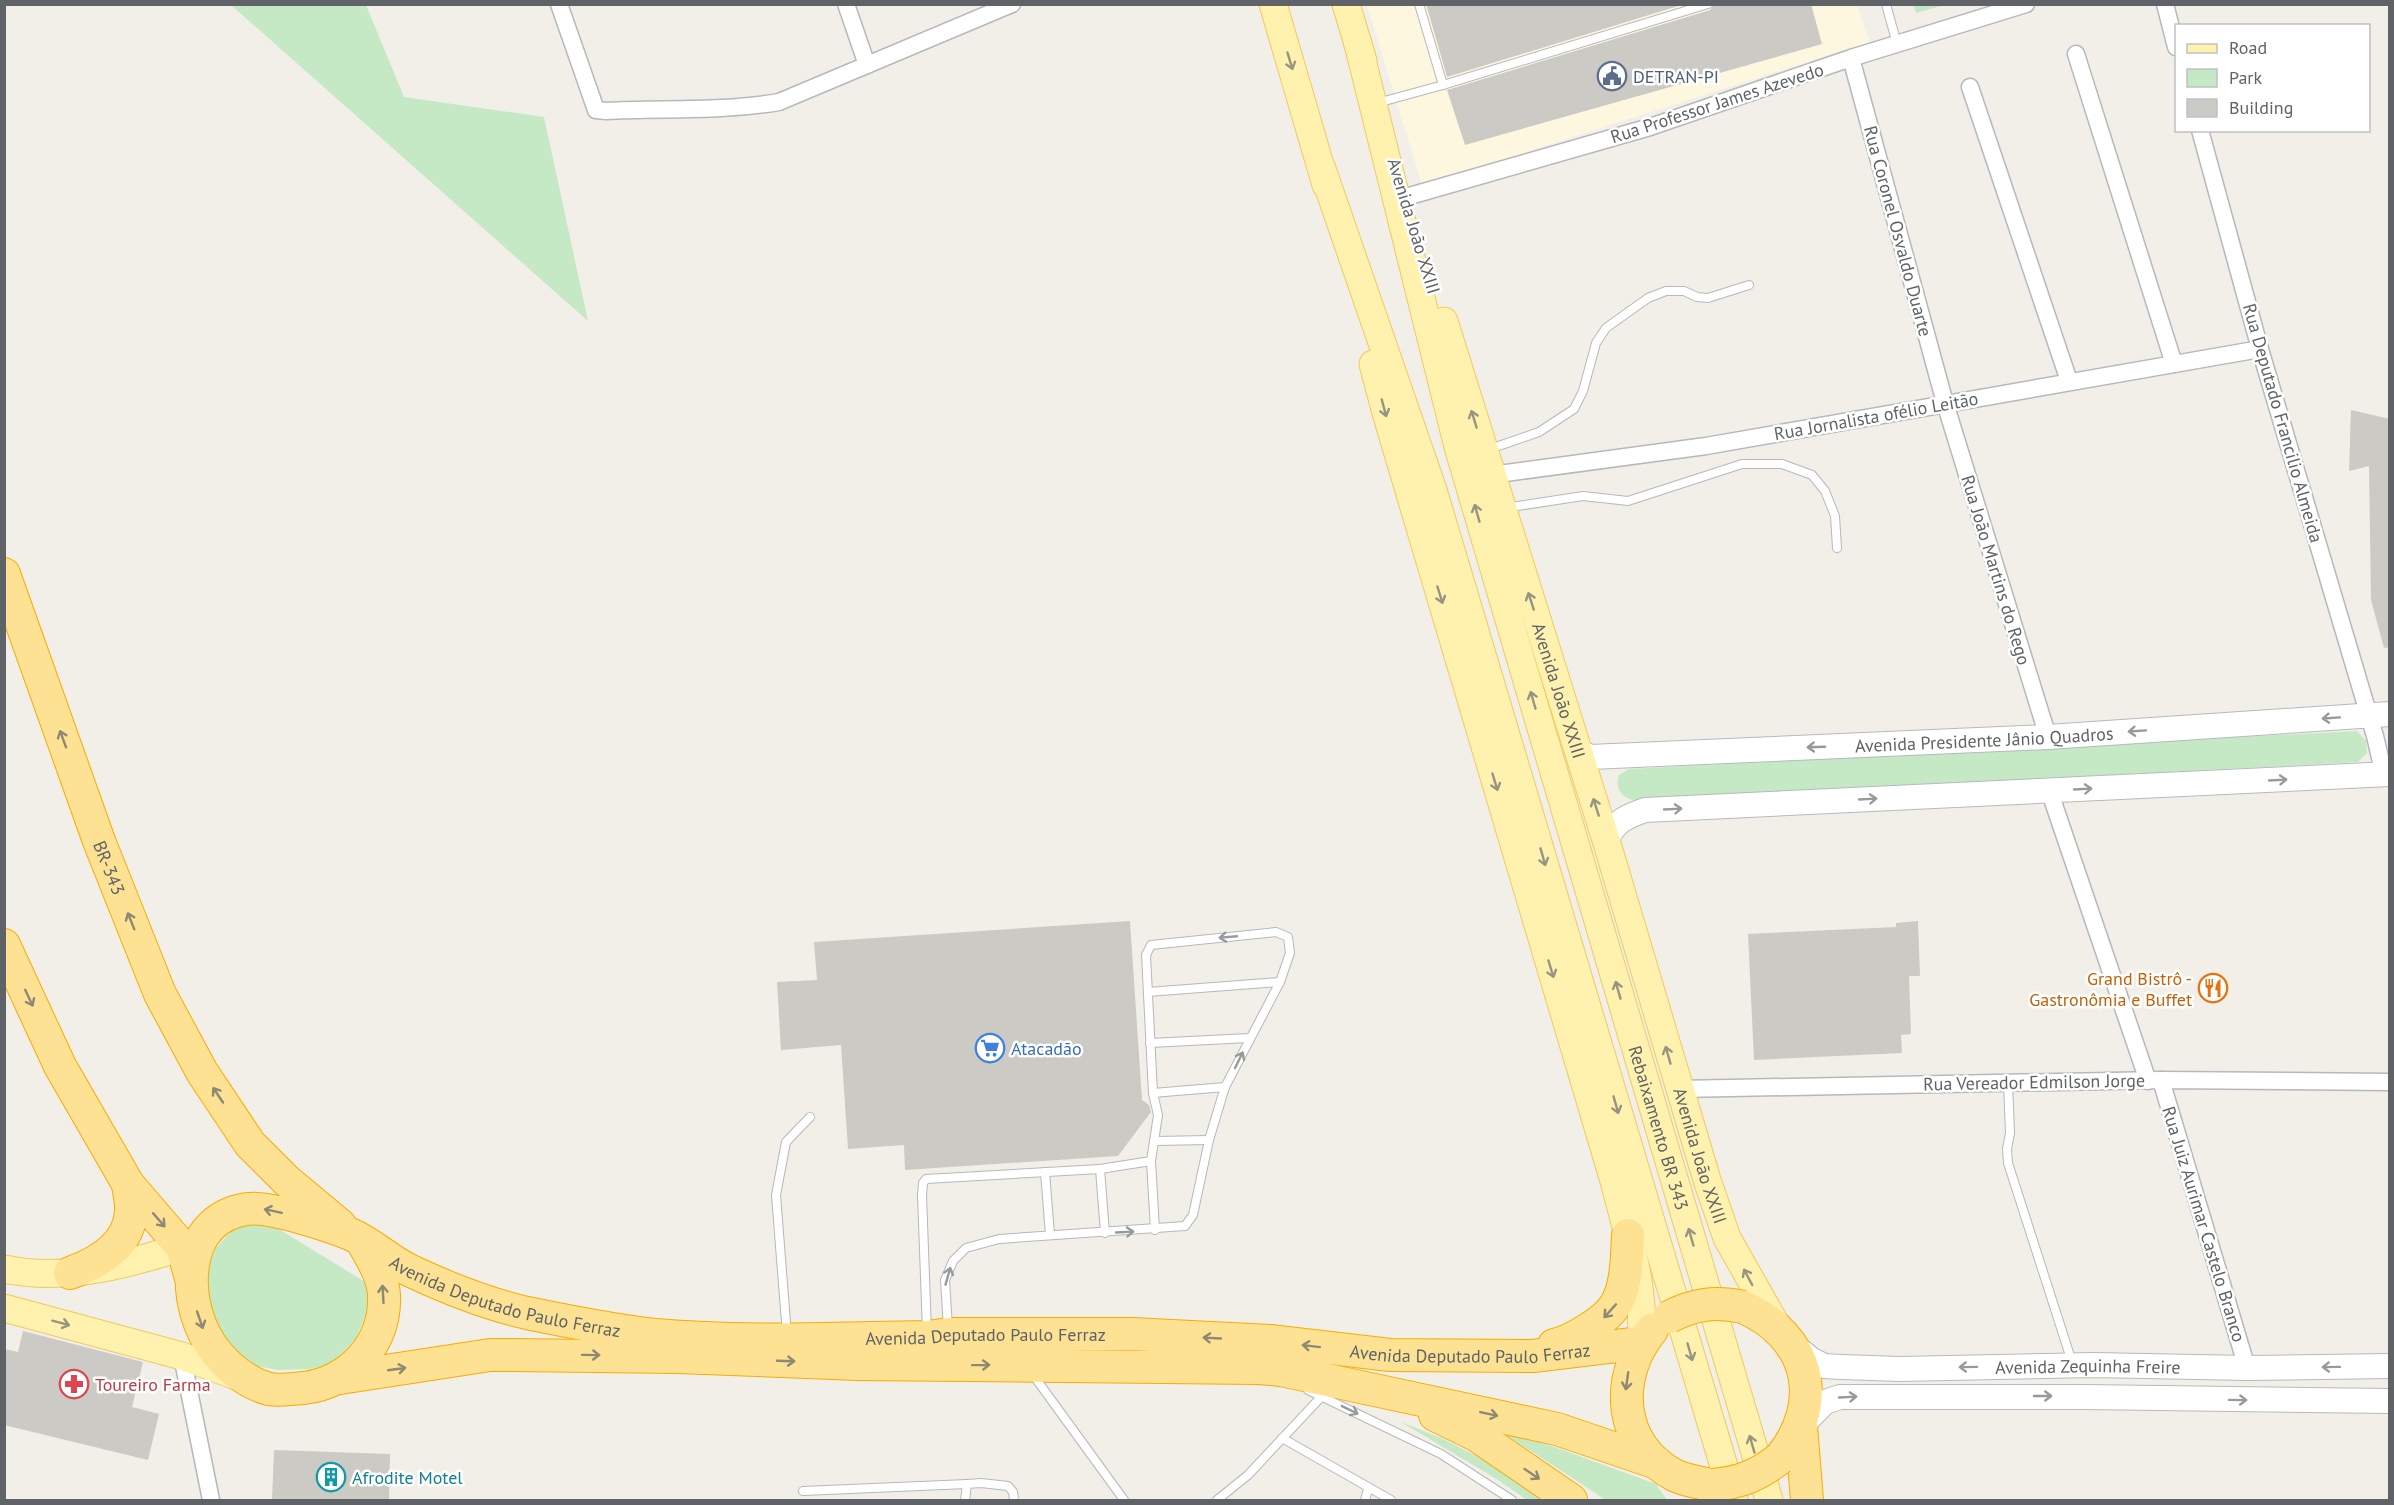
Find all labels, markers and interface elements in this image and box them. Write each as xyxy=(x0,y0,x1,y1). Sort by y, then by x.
legend xyxy=(2175,24,2370,132)
text: Road xyxy=(2229,36,2267,59)
one-way arrow xyxy=(1285,51,1296,70)
street label: Rua Professor James Azevedo xyxy=(1608,58,1826,148)
public building icon: DETRAN-PI xyxy=(1596,60,1628,92)
place label: DETRAN-PI xyxy=(1633,65,1719,88)
text: Park xyxy=(2229,66,2262,89)
text: Building xyxy=(2229,96,2293,119)
street label: Rua Coronel Osvaldo Duarte xyxy=(1859,123,1937,339)
street label: Avenida João XXIII xyxy=(1382,155,1446,297)
street label: Rua Deputado Francilio Almeida xyxy=(2238,301,2328,545)
street label: Rua Jornalista ofélio Leitão xyxy=(1772,387,1980,445)
one-way arrow xyxy=(1379,398,1391,417)
one-way arrow xyxy=(1468,410,1479,429)
street label: Rua João Martins do Rego xyxy=(1956,472,2036,668)
one-way arrow xyxy=(1471,504,1482,523)
one-way arrow xyxy=(1435,585,1446,604)
one-way arrow xyxy=(1525,592,1536,611)
street label: Avenida João XXIII xyxy=(1527,620,1591,761)
one-way arrow xyxy=(1527,691,1538,710)
one-way arrow xyxy=(2322,712,2342,723)
street label: Avenida Presidente Jânio Quadros xyxy=(1854,721,2114,757)
one-way arrow xyxy=(2127,726,2147,737)
one-way arrow xyxy=(57,730,68,749)
one-way arrow xyxy=(1806,741,1826,753)
one-way arrow xyxy=(1490,772,1501,791)
one-way arrow xyxy=(2268,774,2288,785)
one-way arrow xyxy=(2073,783,2093,794)
one-way arrow xyxy=(1857,794,1877,805)
one-way arrow xyxy=(1590,798,1601,817)
one-way arrow xyxy=(1662,803,1682,814)
street label: BR-343 xyxy=(88,837,131,898)
one-way arrow xyxy=(1538,848,1549,867)
one-way arrow xyxy=(125,913,136,931)
one-way arrow xyxy=(1219,932,1239,943)
one-way arrow xyxy=(1546,959,1557,978)
place label: Grand Bistrô - Gastronômia e Buffet xyxy=(2029,967,2192,1011)
restaurant icon: Grand Bistrô - Gastronômia e Buffet xyxy=(2197,972,2229,1004)
one-way arrow xyxy=(1612,981,1623,1000)
one-way arrow xyxy=(23,989,35,1007)
supermarket icon: Atacadão xyxy=(974,1032,1006,1064)
place label: Atacadão xyxy=(1011,1037,1082,1060)
street label: Rebaixamento BR 343 xyxy=(1624,1043,1694,1213)
one-way arrow xyxy=(1662,1046,1674,1065)
one-way arrow xyxy=(1233,1051,1245,1069)
street label: Rua Vereador Edmilson Jorge xyxy=(1923,1069,2145,1095)
street label: Avenida João XXIII xyxy=(1669,1085,1733,1226)
one-way arrow xyxy=(212,1088,224,1104)
one-way arrow xyxy=(1611,1095,1622,1114)
street label: Rua Juiz Aurimar Castelo Branco xyxy=(2157,1103,2251,1345)
one-way arrow xyxy=(264,1205,283,1217)
one-way arrow xyxy=(152,1212,166,1227)
one-way arrow xyxy=(1114,1226,1134,1237)
one-way arrow xyxy=(1685,1228,1696,1247)
street label: Avenida Deputado Paulo Ferraz xyxy=(385,1250,622,1342)
one-way arrow xyxy=(943,1267,954,1286)
one-way arrow xyxy=(1742,1269,1754,1286)
one-way arrow xyxy=(377,1284,388,1304)
one-way arrow xyxy=(1603,1302,1617,1318)
one-way arrow xyxy=(195,1310,206,1329)
one-way arrow xyxy=(51,1318,70,1329)
street label: Avenida Deputado Paulo Ferraz xyxy=(865,1322,1106,1350)
one-way arrow xyxy=(1202,1332,1222,1343)
street label: Avenida Deputado Paulo Ferraz xyxy=(1349,1338,1592,1368)
one-way arrow xyxy=(1301,1340,1321,1351)
one-way arrow xyxy=(1685,1342,1696,1361)
one-way arrow xyxy=(580,1349,600,1361)
street label: Avenida Zequinha Freire xyxy=(1995,1353,2181,1379)
one-way arrow xyxy=(775,1356,795,1367)
one-way arrow xyxy=(970,1360,990,1371)
one-way arrow xyxy=(2322,1361,2342,1373)
one-way arrow xyxy=(1959,1362,1979,1373)
one-way arrow xyxy=(386,1364,406,1375)
pharmacy icon: Toureiro Farma xyxy=(58,1368,90,1400)
one-way arrow xyxy=(1622,1371,1633,1391)
place label: Toureiro Farma xyxy=(95,1373,211,1396)
one-way arrow xyxy=(2033,1390,2053,1402)
one-way arrow xyxy=(1838,1392,1858,1403)
one-way arrow xyxy=(2228,1394,2248,1405)
one-way arrow xyxy=(1341,1404,1359,1416)
one-way arrow xyxy=(1479,1409,1498,1420)
one-way arrow xyxy=(1746,1435,1757,1454)
building icon: Afrodite Motel xyxy=(315,1461,347,1493)
place label: Afrodite Motel xyxy=(352,1466,463,1489)
one-way arrow xyxy=(1524,1468,1541,1481)

